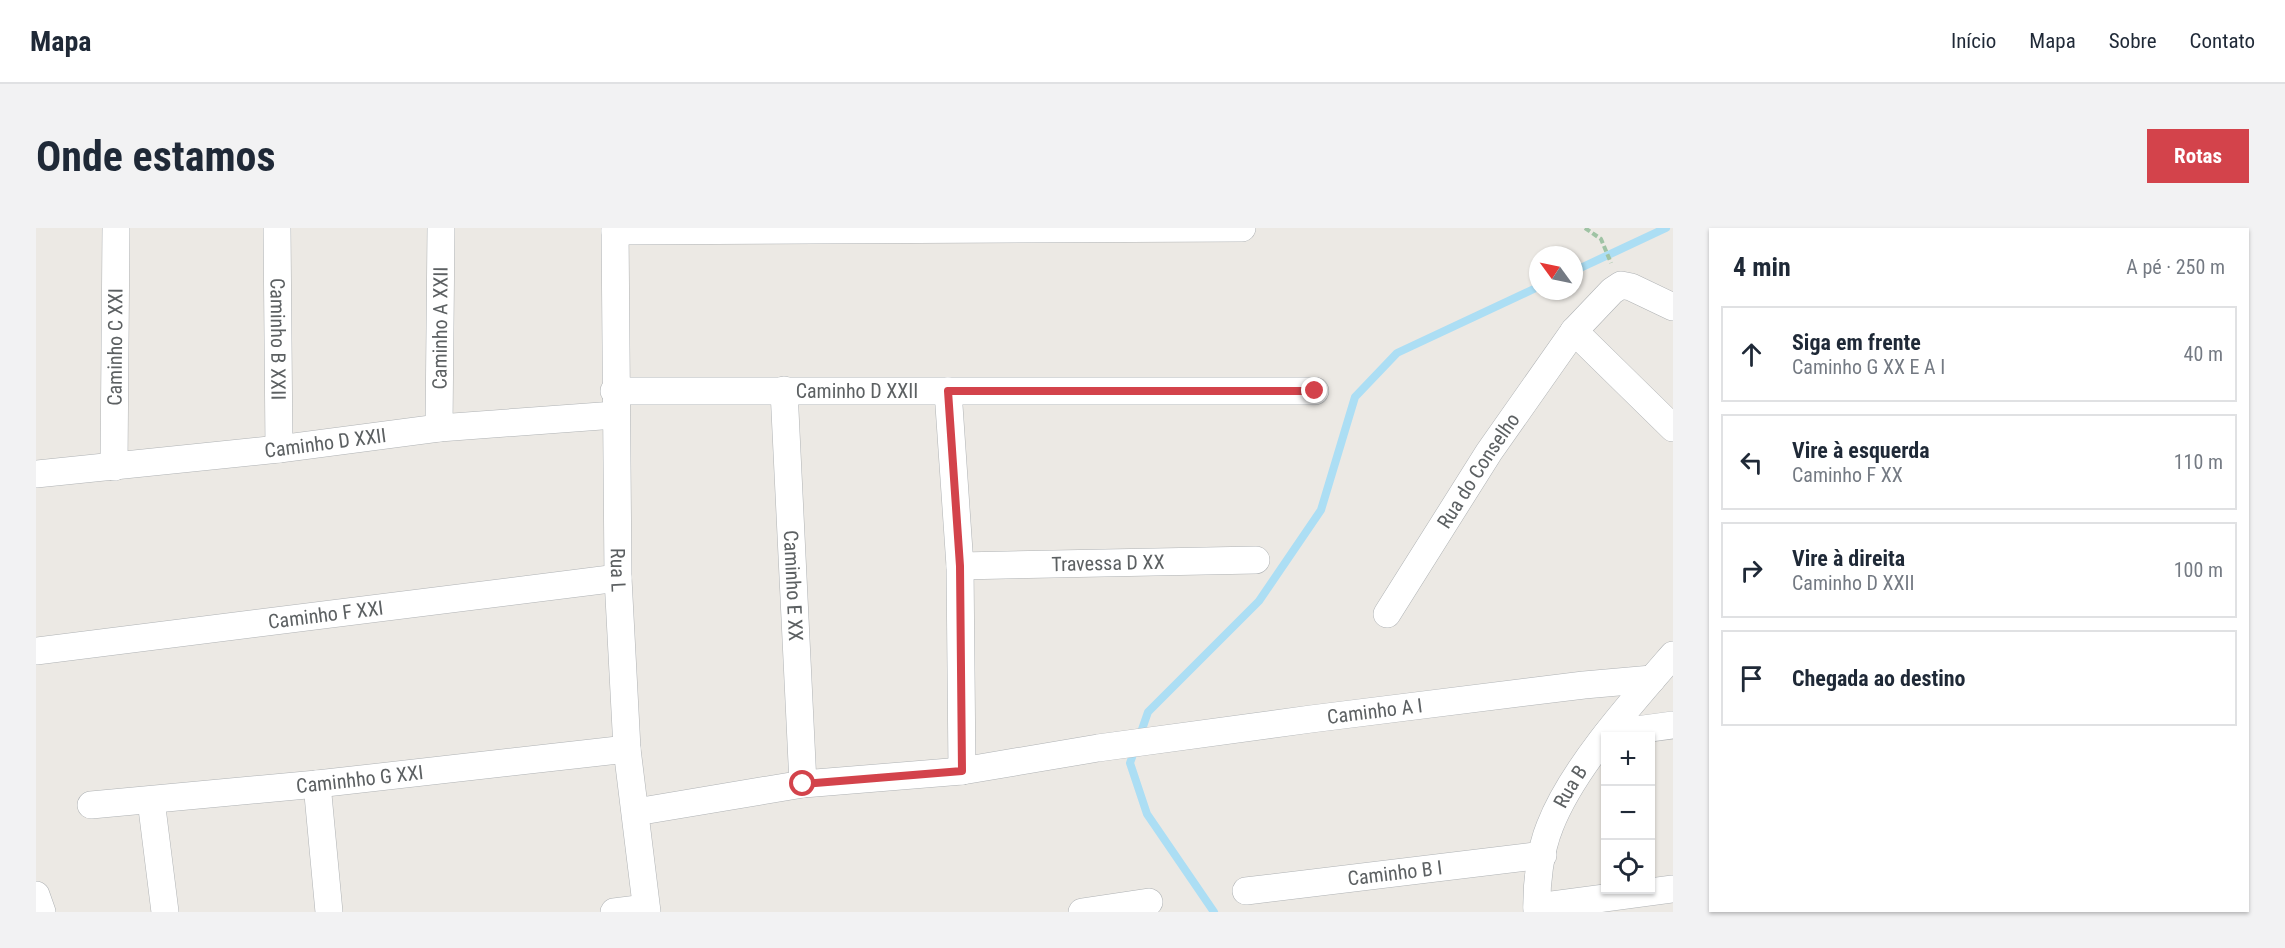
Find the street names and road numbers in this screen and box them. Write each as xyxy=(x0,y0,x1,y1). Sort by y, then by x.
street label: Caminho A XXII xyxy=(427,266,453,390)
street label: Caminho B XXII xyxy=(265,278,291,400)
street label: Caminho C XXI xyxy=(103,288,127,406)
street label: Caminho D XXII xyxy=(796,379,918,403)
street label: Rua do Conselho xyxy=(1432,408,1525,533)
street label: Caminho D XXII xyxy=(263,423,388,462)
street label: Caminho E XX xyxy=(779,530,808,642)
street label: Rua L xyxy=(606,548,631,593)
street label: Travessa D XX xyxy=(1051,550,1165,576)
street label: Caminho F XXI xyxy=(267,596,385,634)
street label: Caminho A I xyxy=(1326,693,1424,729)
street label: Caminhho G XXI xyxy=(295,760,425,798)
street label: Rua B xyxy=(1548,761,1592,812)
street label: Caminho B I xyxy=(1346,855,1444,891)

